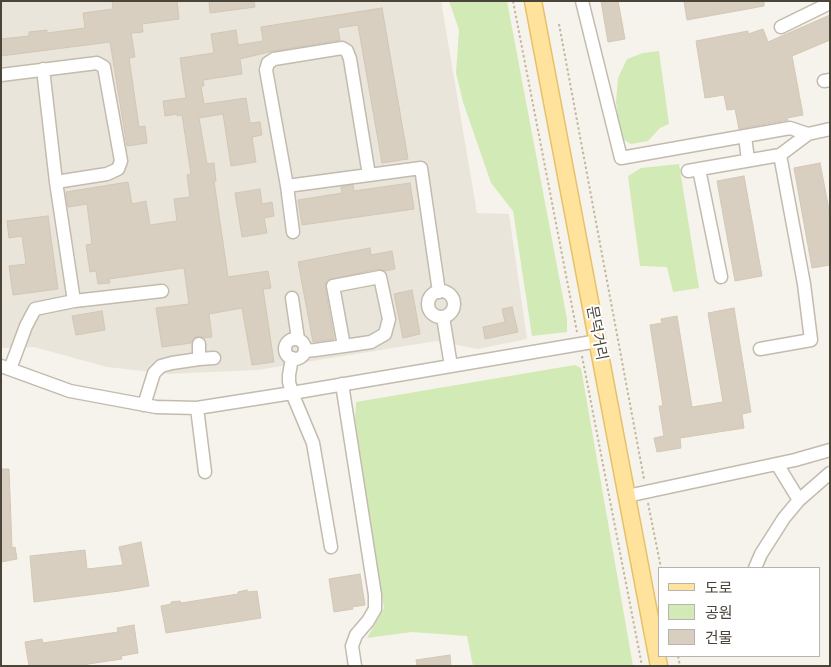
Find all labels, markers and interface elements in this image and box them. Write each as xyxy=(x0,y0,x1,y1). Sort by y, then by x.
street label: 문덕거리 xyxy=(583,304,611,362)
legend xyxy=(658,567,821,657)
text: 도로 xyxy=(705,578,733,596)
text: 공원 xyxy=(705,603,733,621)
text: 건물 xyxy=(705,628,733,646)

